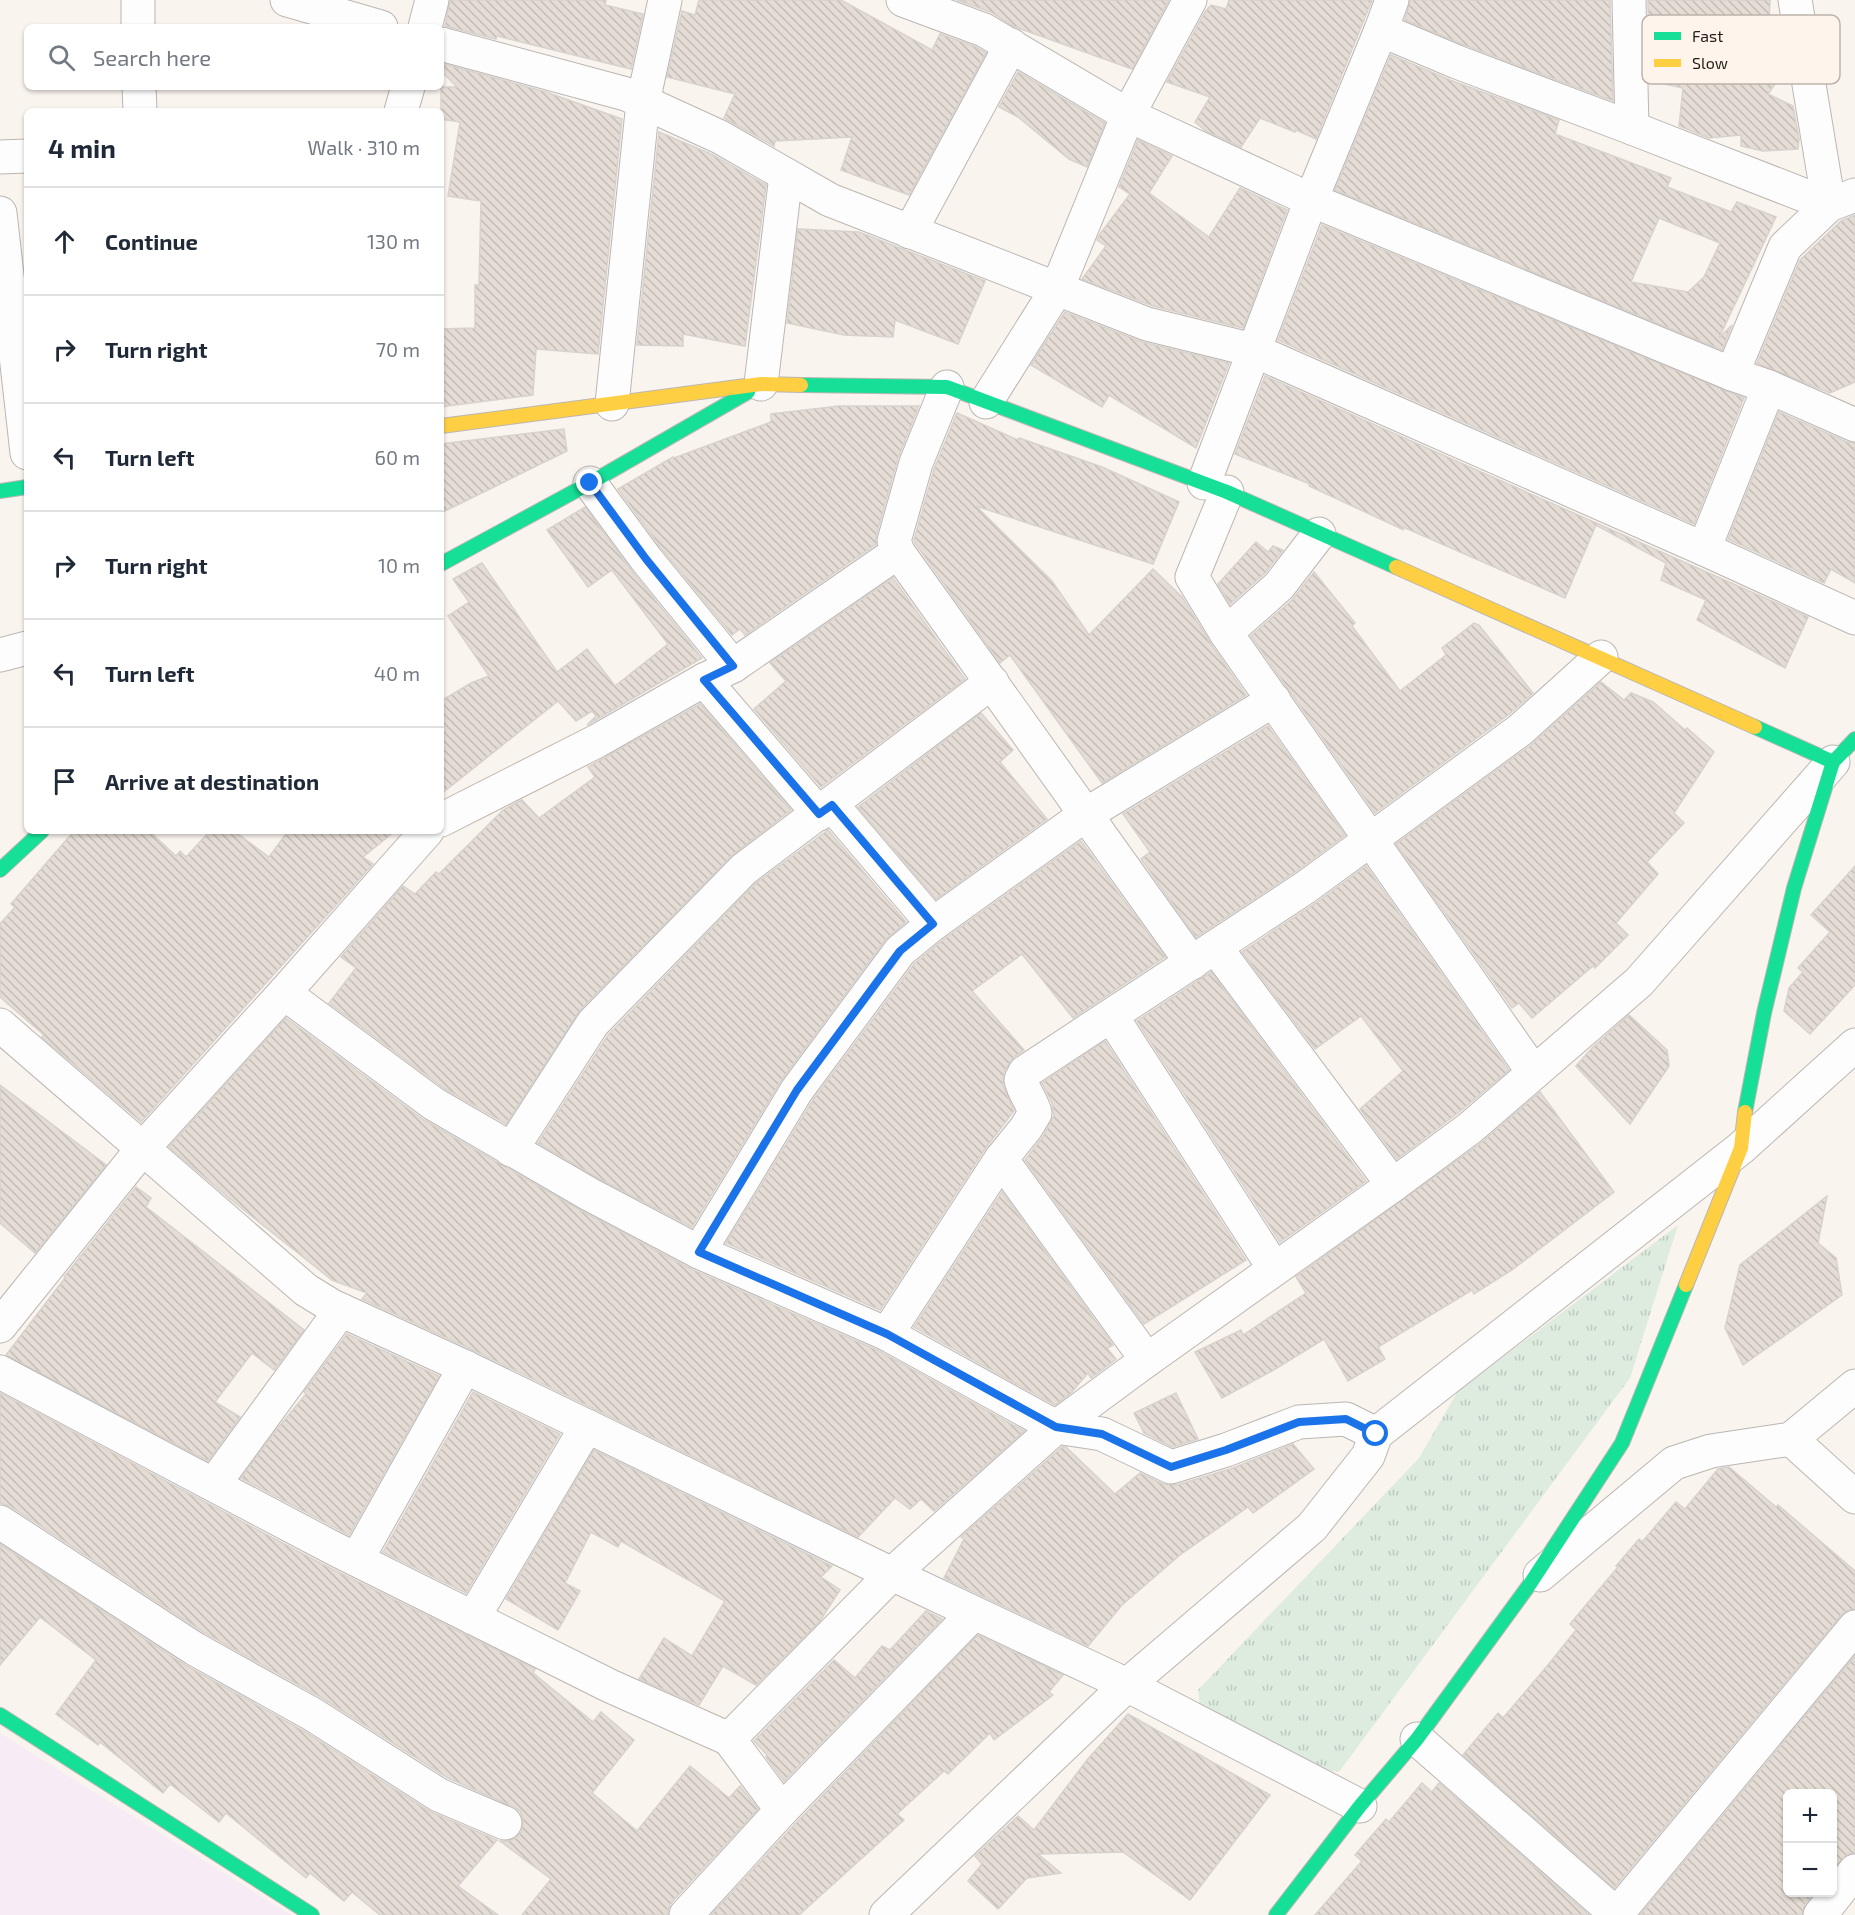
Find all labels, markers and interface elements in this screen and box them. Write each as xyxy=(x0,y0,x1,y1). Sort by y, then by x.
legend xyxy=(1642,15,1840,84)
search box xyxy=(24,24,444,90)
text: Fast xyxy=(1692,26,1723,45)
icon: search xyxy=(45,41,78,74)
text: Search here xyxy=(93,44,211,70)
text: Slow xyxy=(1692,53,1728,72)
text: 4 min xyxy=(48,132,116,163)
text: Walk · 310 m xyxy=(308,135,420,159)
icon: ahead xyxy=(48,225,81,258)
text: Continue xyxy=(105,228,198,254)
text: 130 m xyxy=(367,229,420,253)
icon: right xyxy=(48,333,81,366)
text: Turn right xyxy=(105,336,207,362)
text: 70 m xyxy=(376,337,420,361)
icon: left xyxy=(48,441,81,474)
text: Turn left xyxy=(105,444,194,470)
text: 60 m xyxy=(375,445,420,469)
route end xyxy=(576,469,602,495)
icon: right xyxy=(48,549,81,582)
text: Turn right xyxy=(105,552,207,578)
text: 10 m xyxy=(378,553,420,577)
icon: left xyxy=(48,657,81,690)
text: Turn left xyxy=(105,660,194,686)
text: 40 m xyxy=(374,661,420,685)
icon: arrive xyxy=(48,765,81,798)
text: Arrive at destination xyxy=(105,768,319,794)
route start xyxy=(1362,1420,1388,1446)
map controls xyxy=(1783,1789,1837,1897)
button: + xyxy=(1783,1789,1837,1843)
button: − xyxy=(1783,1843,1837,1897)

